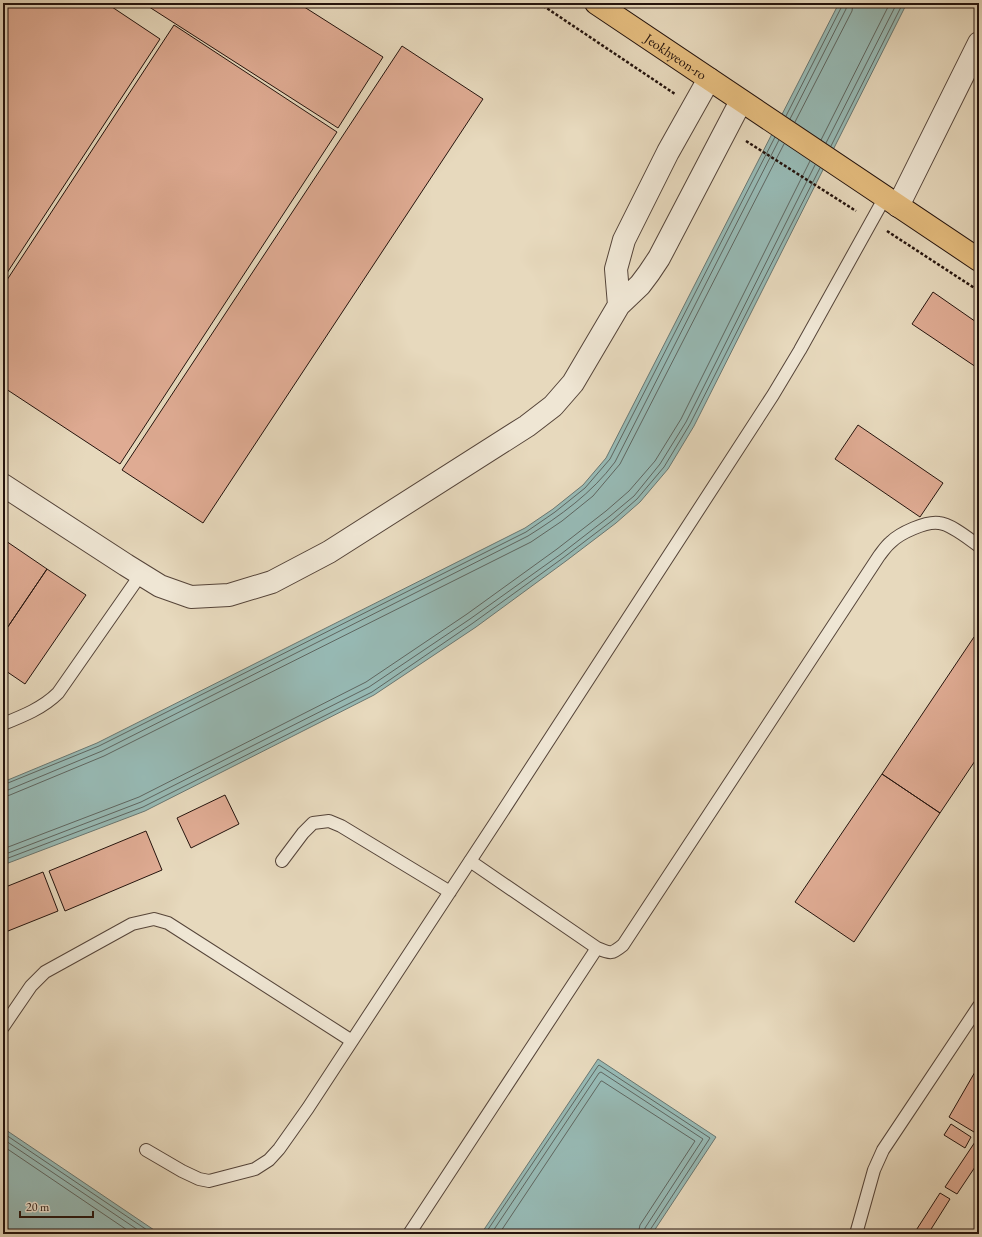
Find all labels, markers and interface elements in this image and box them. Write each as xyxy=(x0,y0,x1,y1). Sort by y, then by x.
street label: Jeokhyeon-ro xyxy=(640,29,710,84)
scale bar xyxy=(20,1193,93,1219)
text: 20 m xyxy=(26,1199,50,1215)

